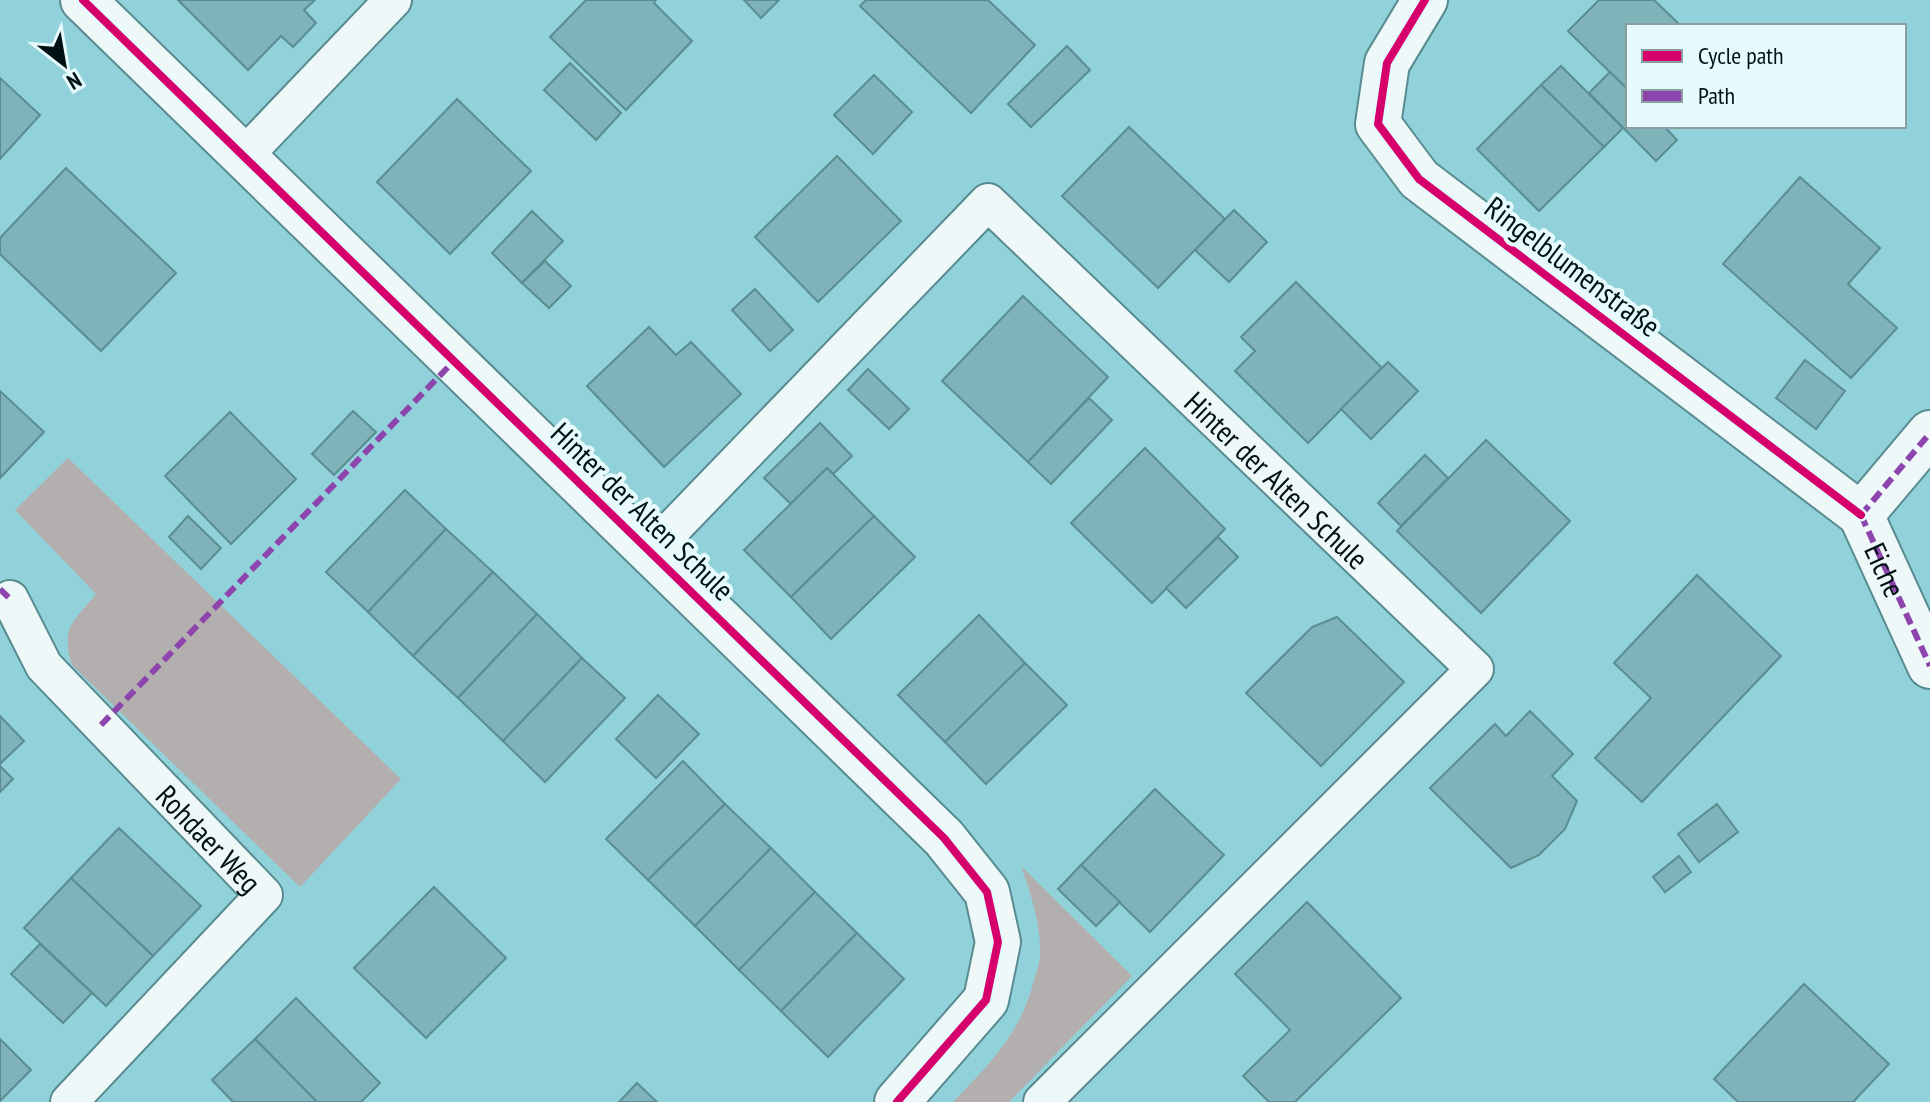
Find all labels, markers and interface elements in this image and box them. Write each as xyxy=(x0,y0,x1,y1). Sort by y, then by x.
north arrow xyxy=(24,24,104,104)
legend xyxy=(1626,24,1906,128)
text: Cycle path xyxy=(1698,40,1784,71)
text: N xyxy=(62,66,87,96)
text: Path xyxy=(1698,80,1735,111)
street label: Ringelblumenstraße xyxy=(1477,187,1669,345)
street label: Hinter der Alten Schule xyxy=(1177,382,1378,577)
street label: Hinter der Alten Schule xyxy=(543,414,743,608)
street label: Eiche xyxy=(1857,536,1915,603)
street label: Rohdaer Weg xyxy=(149,776,270,900)

